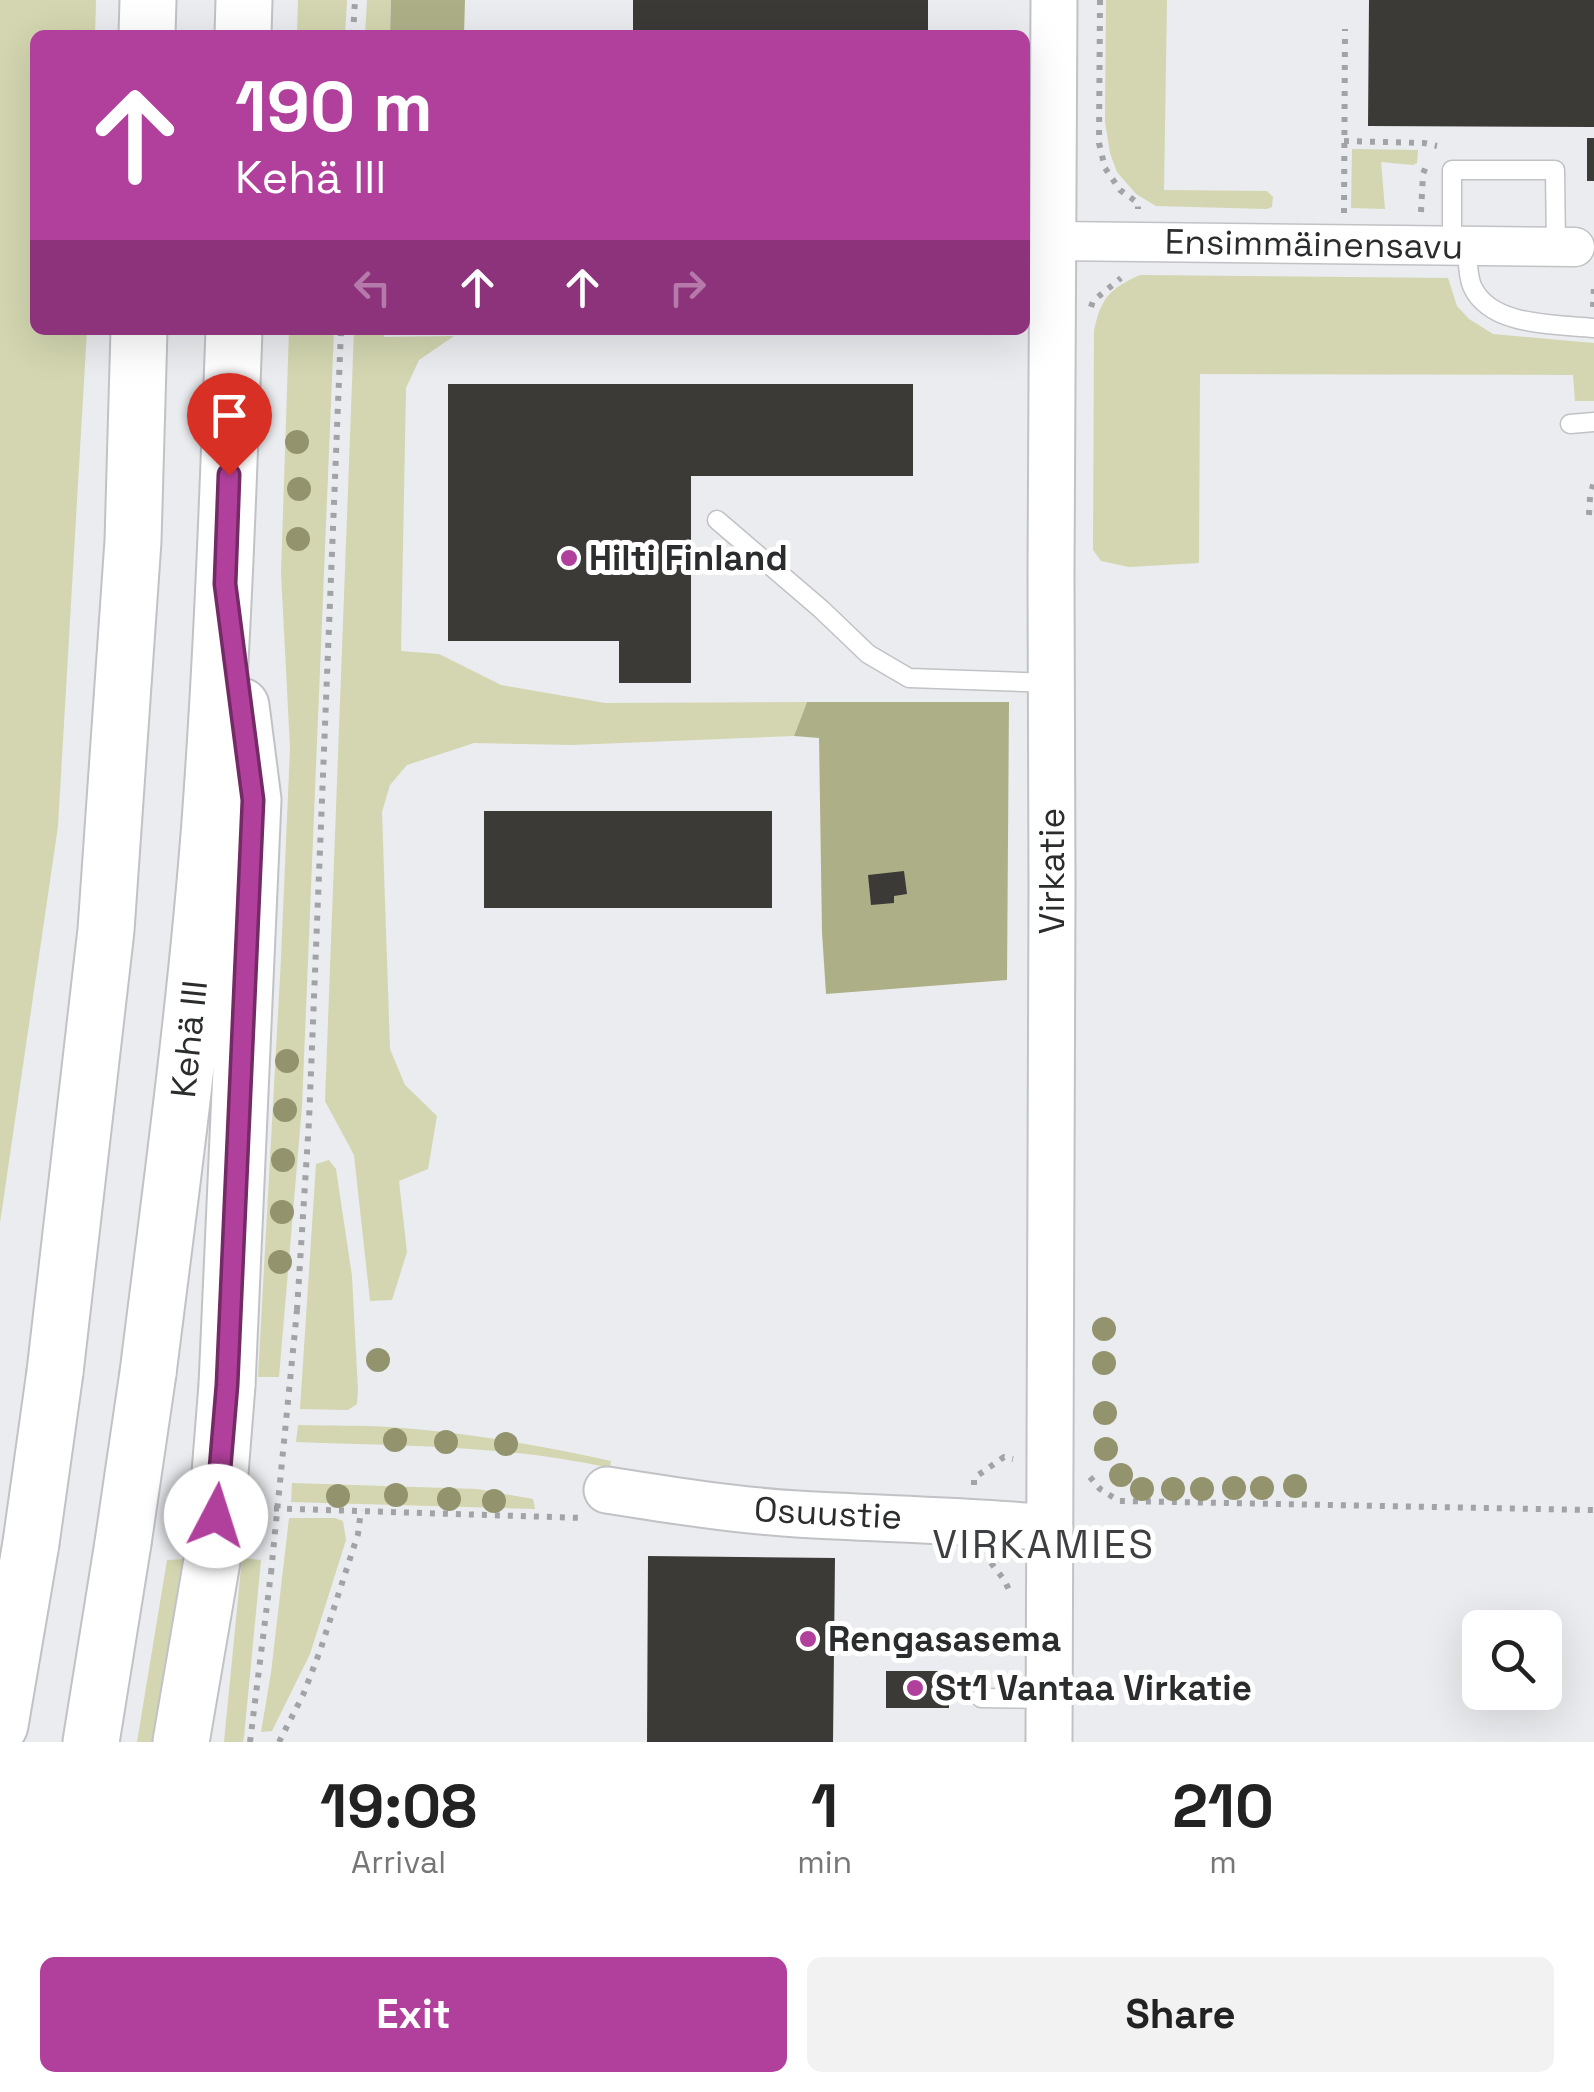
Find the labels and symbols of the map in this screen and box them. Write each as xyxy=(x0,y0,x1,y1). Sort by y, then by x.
street label: Ensimmäinensavu xyxy=(1164,219,1464,269)
pin xyxy=(187,373,272,476)
place label: Hilti Finland xyxy=(589,536,788,580)
marker: Hilti Finland xyxy=(558,547,580,569)
street label: Virkatie xyxy=(1030,808,1074,934)
street label: Kehä III xyxy=(161,978,217,1100)
position arrow xyxy=(164,1464,268,1568)
street label: Osuustie xyxy=(753,1487,903,1539)
district label: VIRKAMIES xyxy=(932,1519,1156,1570)
place label: Rengasasema xyxy=(828,1617,1061,1661)
marker: Rengasasema xyxy=(797,1628,819,1650)
place label: St1 Vantaa Virkatie xyxy=(935,1666,1252,1710)
marker: St1 Vantaa Virkatie xyxy=(904,1677,926,1699)

